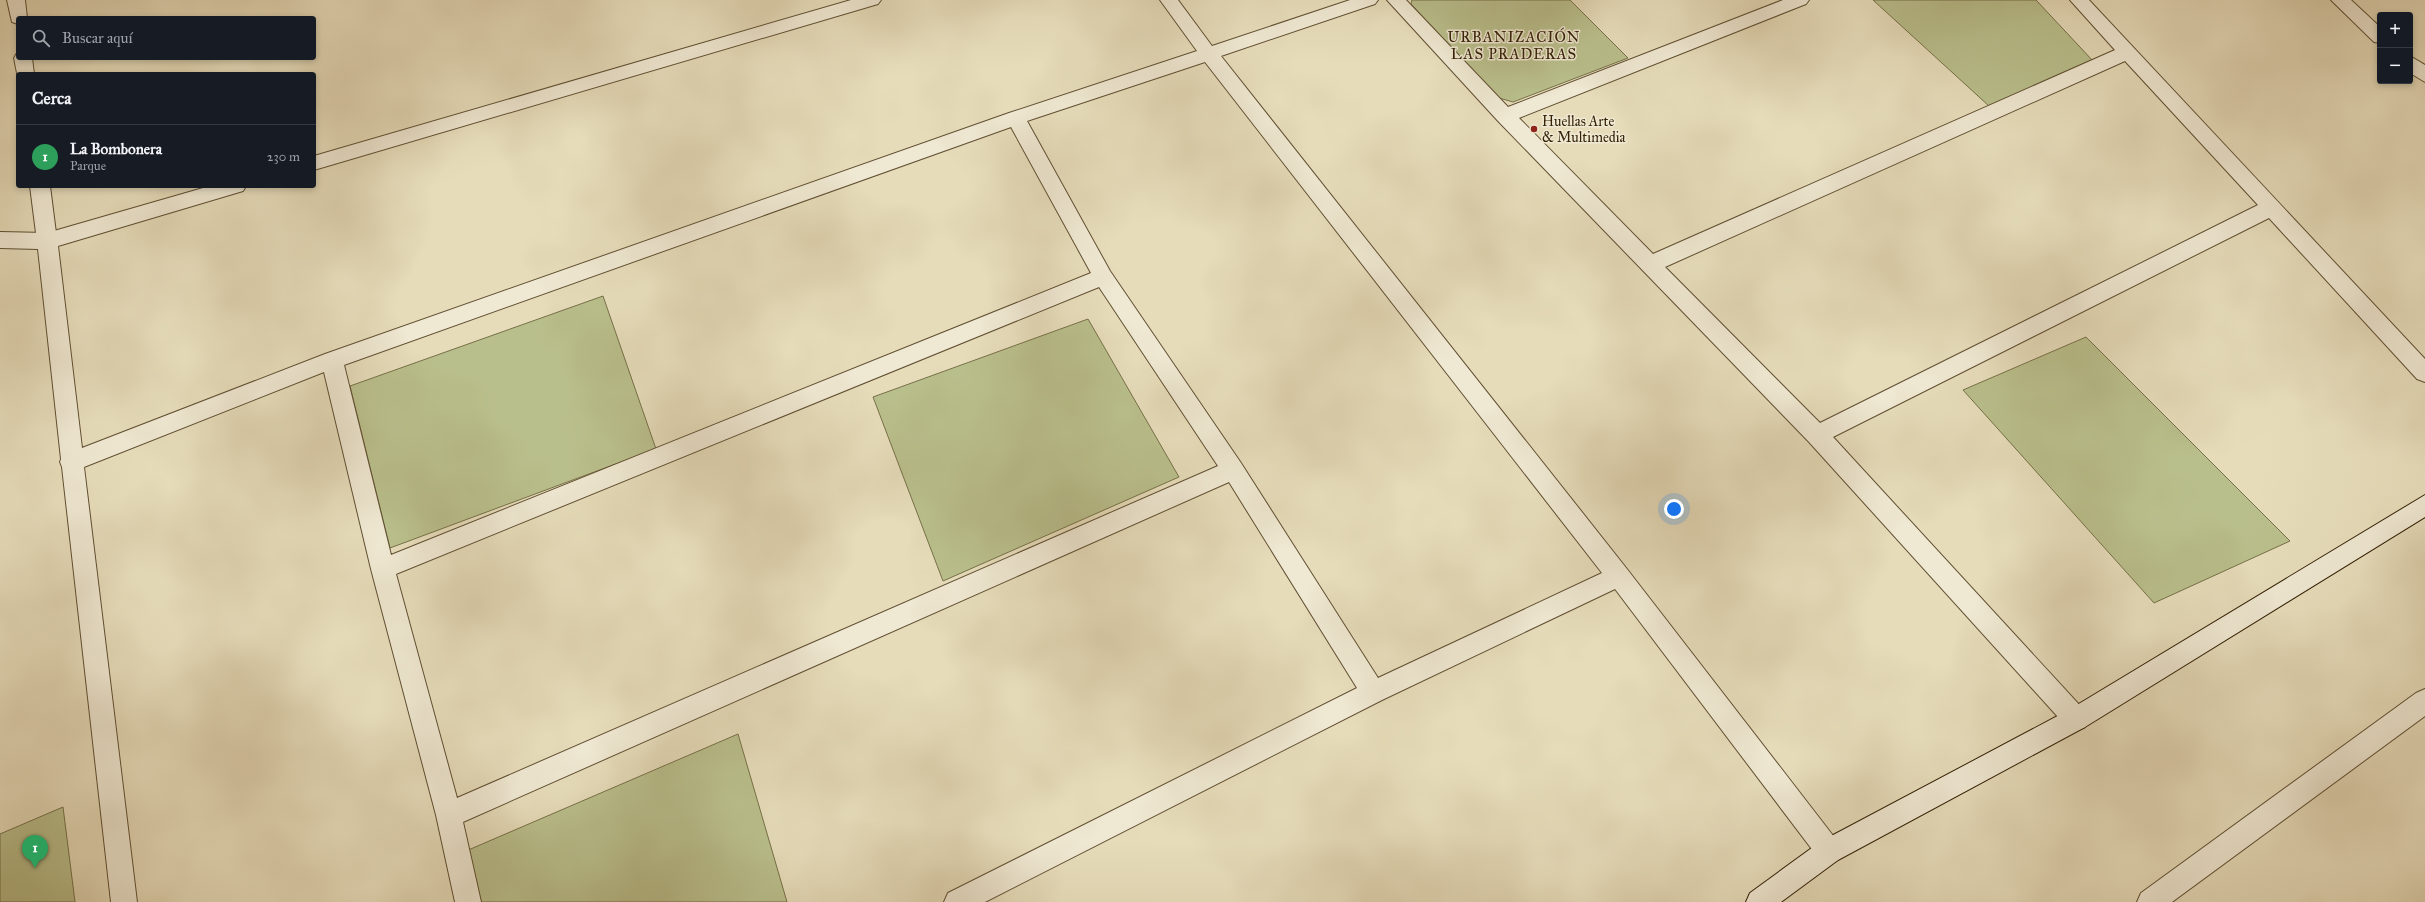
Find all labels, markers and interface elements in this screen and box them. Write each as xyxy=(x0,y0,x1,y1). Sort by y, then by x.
map controls xyxy=(2377,12,2413,84)
button: + xyxy=(2377,12,2413,48)
search box xyxy=(16,16,316,60)
icon: search xyxy=(30,27,52,49)
district label: URBANIZACIÓN LAS PRADERAS xyxy=(1447,27,1581,63)
text: Buscar aquí xyxy=(62,29,133,47)
button: − xyxy=(2377,48,2413,84)
text: Cerca xyxy=(32,88,71,109)
place label: Huellas Arte & Multimedia xyxy=(1542,113,1626,146)
marker: Huellas Arte & Multimedia xyxy=(1529,124,1539,134)
text: La Bombonera xyxy=(70,140,162,158)
text: 1 xyxy=(42,149,48,165)
text: 230 m xyxy=(267,149,300,165)
text: Parque xyxy=(70,158,106,174)
your location xyxy=(1664,499,1684,519)
pin: 1 xyxy=(22,835,48,868)

